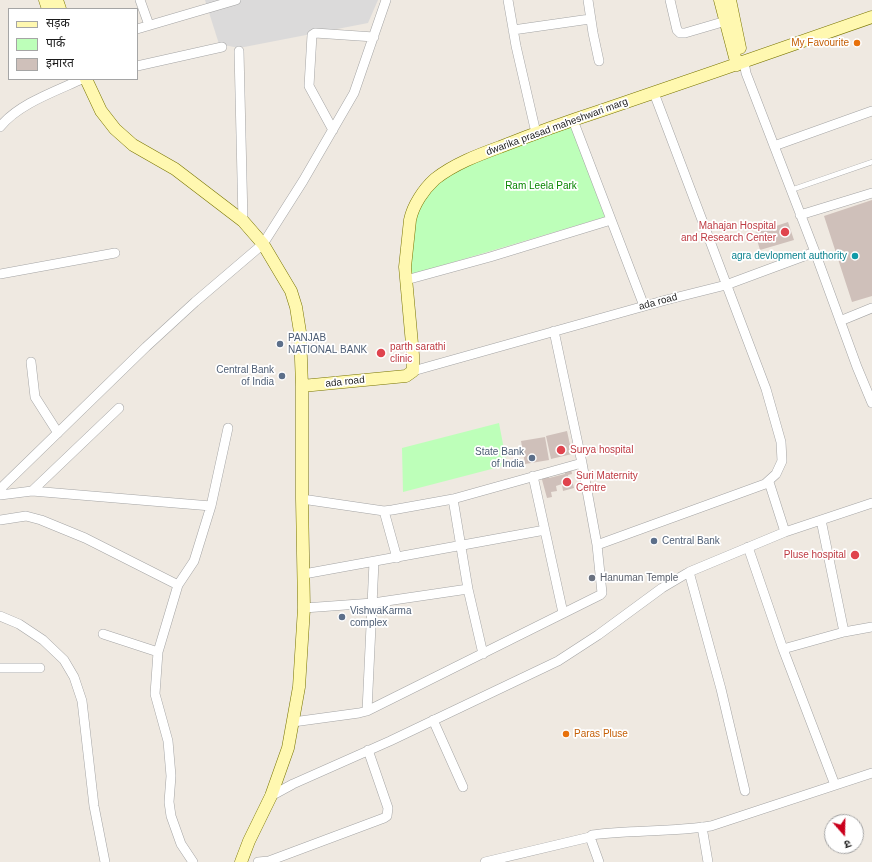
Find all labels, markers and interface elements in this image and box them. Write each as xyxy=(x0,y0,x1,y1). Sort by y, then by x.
legend xyxy=(8,8,138,80)
text: सड़क xyxy=(46,16,70,30)
text: पार्क xyxy=(46,36,65,50)
place label: My Favourite xyxy=(791,37,849,49)
marker: My Favourite xyxy=(852,38,862,48)
text: इमारत xyxy=(46,56,74,70)
street label: dwarika prasad maheshwari marg xyxy=(484,96,630,158)
park label: Ram Leela Park xyxy=(505,180,577,192)
place label: Mahajan Hospital and Research Center xyxy=(681,220,776,244)
marker: Mahajan Hospital and Research Center xyxy=(779,226,791,238)
place label: agra devlopment authority xyxy=(731,250,847,262)
marker: agra devlopment authority xyxy=(850,251,860,261)
street label: ada road xyxy=(637,291,679,313)
place label: PANJAB NATIONAL BANK xyxy=(288,332,367,356)
marker: PANJAB NATIONAL BANK xyxy=(275,339,285,349)
place label: parth sarathi clinic xyxy=(390,341,446,364)
marker: parth sarathi clinic xyxy=(375,347,387,359)
place label: Central Bank of India xyxy=(216,364,274,388)
marker: Central Bank of India xyxy=(277,371,287,381)
street label: ada road xyxy=(325,374,365,390)
marker: Surya hospital xyxy=(555,444,567,456)
place label: Surya hospital xyxy=(570,444,633,456)
place label: State Bank of India xyxy=(475,446,524,470)
marker: State Bank of India xyxy=(527,453,537,463)
place label: Suri Maternity Centre xyxy=(576,470,638,494)
marker: Suri Maternity Centre xyxy=(561,476,573,488)
place label: Central Bank xyxy=(662,535,720,547)
marker: Central Bank xyxy=(649,536,659,546)
place label: Pluse hospital xyxy=(784,549,846,561)
marker: Pluse hospital xyxy=(849,549,861,561)
place label: Hanuman Temple xyxy=(600,572,678,584)
marker: Hanuman Temple xyxy=(587,573,597,583)
place label: VishwaKarma complex xyxy=(350,605,412,628)
marker: VishwaKarma complex xyxy=(337,612,347,622)
place label: Paras Pluse xyxy=(574,728,628,740)
marker: Paras Pluse xyxy=(561,729,571,739)
north arrow xyxy=(824,814,864,854)
text: उ xyxy=(843,838,853,851)

